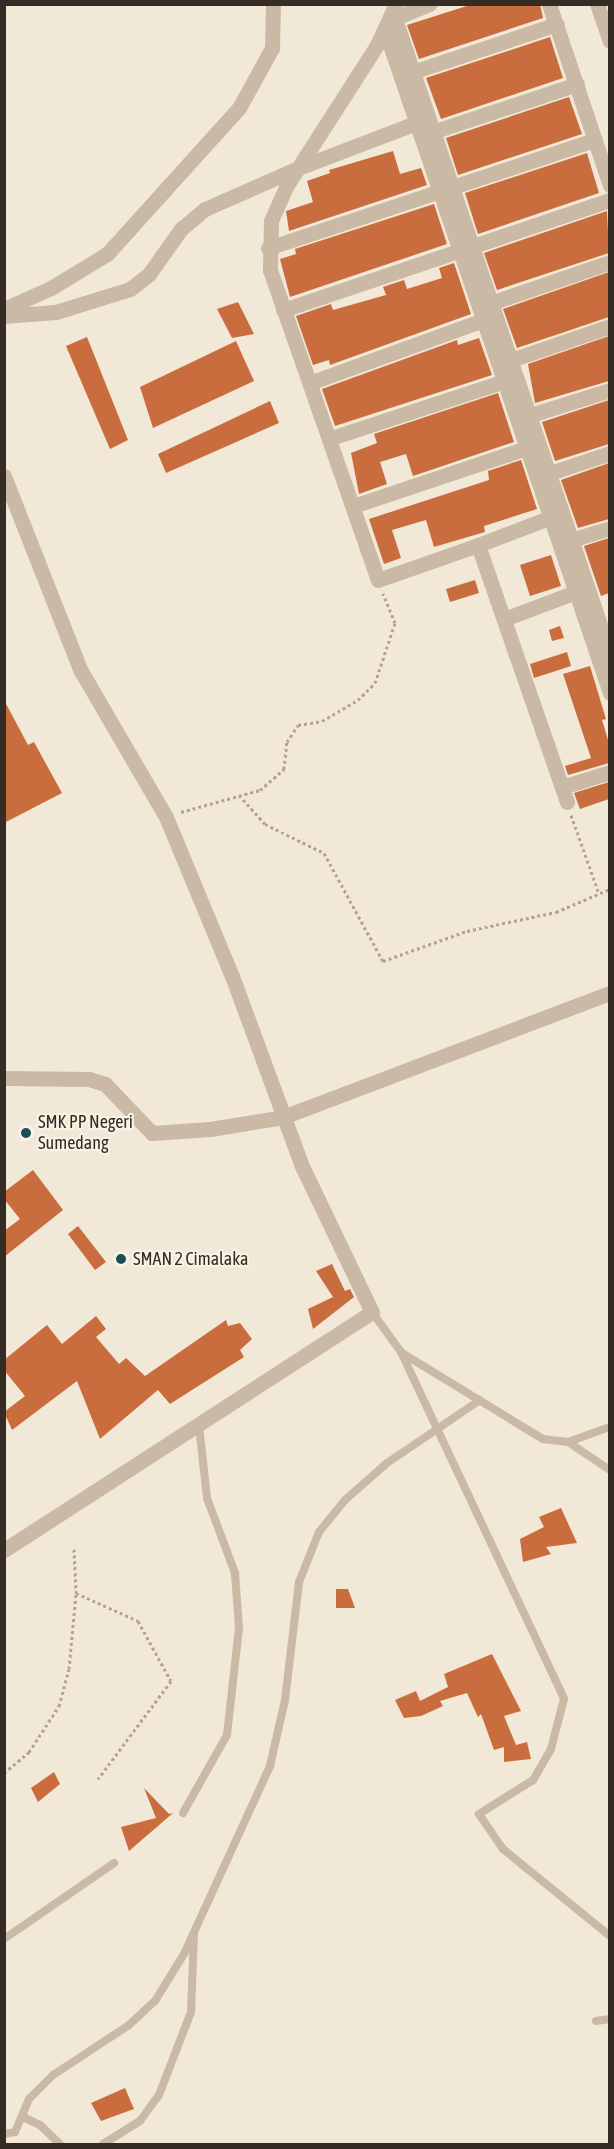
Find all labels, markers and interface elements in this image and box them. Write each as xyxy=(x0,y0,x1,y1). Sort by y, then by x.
place label: SMK PP Negeri Sumedang xyxy=(38,1112,133,1154)
marker: SMK PP Negeri Sumedang xyxy=(19,1126,33,1140)
place label: SMAN 2 Cimalaka xyxy=(133,1248,248,1270)
marker: SMAN 2 Cimalaka xyxy=(114,1252,128,1266)

